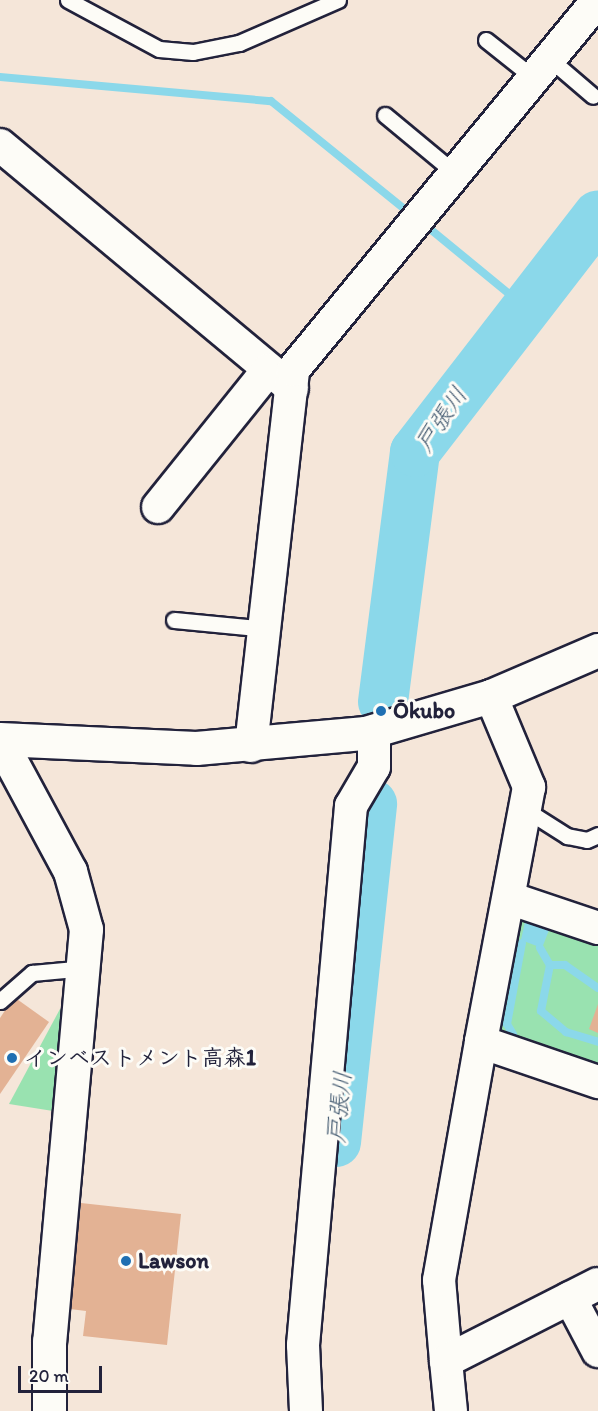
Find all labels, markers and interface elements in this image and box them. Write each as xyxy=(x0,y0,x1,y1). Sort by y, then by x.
water label: 戸張川 xyxy=(409,381,473,457)
place label: Ōkubo xyxy=(393,698,455,724)
marker: Ōkubo xyxy=(374,704,388,718)
place label: インベストメント高森1 xyxy=(24,1045,254,1071)
marker: インベストメント高森1 xyxy=(5,1051,19,1065)
water label: 戸張川 xyxy=(321,1070,357,1144)
place label: Lawson xyxy=(138,1248,209,1274)
marker: Lawson xyxy=(119,1254,133,1268)
scale bar xyxy=(21,1354,105,1392)
text: 20 m xyxy=(29,1365,69,1387)

